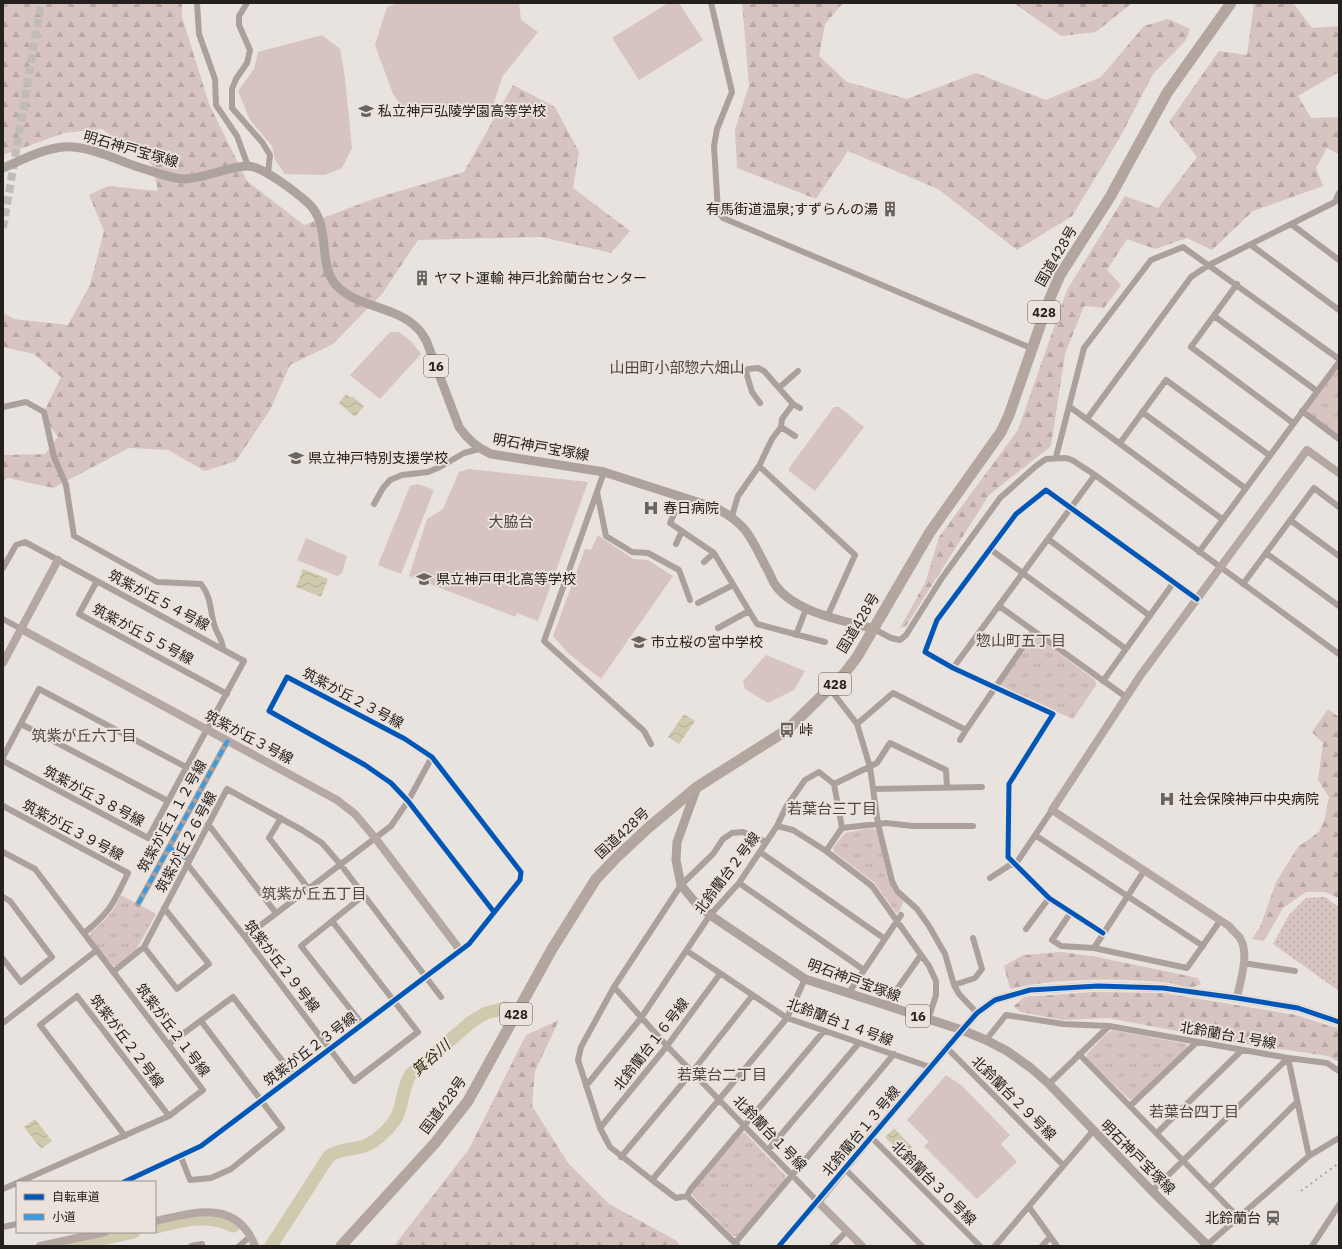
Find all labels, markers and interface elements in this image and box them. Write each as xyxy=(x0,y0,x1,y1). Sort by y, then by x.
school or university icon: 私立神戸弘陵学園高等学校 xyxy=(357,102,375,120)
place label: 私立神戸弘陵学園高等学校 xyxy=(378,102,546,120)
street label: 明石神戸宝塚線 xyxy=(81,127,181,171)
place label: 有馬街道温泉;すずらんの湯 xyxy=(706,200,878,218)
building icon: 有馬街道温泉;すずらんの湯 xyxy=(881,200,899,218)
street label: 国道428号 xyxy=(1031,222,1081,290)
building icon: ヤマト運輸 神戸北鈴蘭台センター xyxy=(413,269,431,287)
place label: ヤマト運輸 神戸北鈴蘭台センター xyxy=(434,269,647,287)
road number: 428 xyxy=(1028,301,1060,323)
road number: 16 xyxy=(424,355,448,377)
district label: 山田町小部惣六畑山 xyxy=(609,358,745,377)
street label: 明石神戸宝塚線 xyxy=(491,430,591,464)
school or university icon: 県立神戸特別支援学校 xyxy=(287,449,305,467)
place label: 県立神戸特別支援学校 xyxy=(308,449,448,467)
hospital icon: 春日病院 xyxy=(642,499,660,517)
place label: 春日病院 xyxy=(663,499,719,517)
district label: 大脇台 xyxy=(488,512,534,531)
street label: 筑紫が丘５４号線 xyxy=(105,566,213,634)
school or university icon: 県立神戸甲北高等学校 xyxy=(415,570,433,588)
place label: 県立神戸甲北高等学校 xyxy=(436,570,576,588)
street label: 国道428号 xyxy=(833,590,883,656)
street label: 筑紫が丘５５号線 xyxy=(89,600,197,668)
district label: 惣山町五丁目 xyxy=(976,631,1066,650)
school or university icon: 市立桜の宮中学校 xyxy=(630,633,648,651)
place label: 市立桜の宮中学校 xyxy=(651,633,763,651)
street label: 筑紫が丘２３号線 xyxy=(299,664,407,732)
road number: 428 xyxy=(819,673,851,695)
street label: 筑紫が丘３号線 xyxy=(202,706,296,768)
bus stop icon: 峠 xyxy=(778,721,796,739)
place label: 峠 xyxy=(799,721,813,739)
district label: 筑紫が丘六丁目 xyxy=(31,726,137,745)
street label: 筑紫が丘１１２号線 xyxy=(134,757,210,875)
street label: 筑紫が丘３８号線 xyxy=(40,762,148,830)
street label: 筑紫が丘２６号線 xyxy=(152,788,220,896)
hospital icon: 社会保険神戸中央病院 xyxy=(1158,790,1176,808)
place label: 社会保険神戸中央病院 xyxy=(1179,790,1319,808)
street label: 筑紫が丘３９号線 xyxy=(19,796,127,864)
district label: 若葉台三丁目 xyxy=(787,799,877,818)
street label: 国道428号 xyxy=(591,804,653,862)
street label: 北鈴蘭台２号線 xyxy=(690,828,764,918)
district label: 筑紫が丘五丁目 xyxy=(261,884,367,903)
street label: 筑紫が丘２９号線 xyxy=(240,916,324,1016)
street label: 明石神戸宝塚線 xyxy=(805,955,903,1005)
street label: 筑紫が丘２１号線 xyxy=(132,980,214,1080)
street label: 筑紫が丘２２号線 xyxy=(86,991,168,1091)
street label: 北鈴蘭台１６号線 xyxy=(609,994,693,1094)
street label: 北鈴蘭台１４号線 xyxy=(784,994,896,1050)
road number: 428 xyxy=(500,1003,532,1025)
road number: 16 xyxy=(906,1005,930,1027)
street label: 筑紫が丘２３号線 xyxy=(260,1008,360,1090)
street label: 北鈴蘭台１号線 xyxy=(1178,1018,1278,1052)
water label: 箕谷川 xyxy=(408,1034,455,1080)
street label: 北鈴蘭台２９号線 xyxy=(968,1052,1060,1144)
district label: 若葉台二丁目 xyxy=(677,1065,767,1084)
street label: 国道428号 xyxy=(416,1073,470,1137)
street label: 北鈴蘭台１３号線 xyxy=(818,1082,904,1180)
street label: 北鈴蘭台１号線 xyxy=(729,1092,811,1174)
district label: 若葉台四丁目 xyxy=(1149,1102,1239,1121)
street label: 明石神戸宝塚線 xyxy=(1097,1116,1179,1198)
street label: 北鈴蘭台３０号線 xyxy=(888,1137,980,1229)
legend xyxy=(16,1181,156,1233)
text: 自転車道 xyxy=(52,1189,100,1204)
text: 小道 xyxy=(52,1209,76,1224)
place label: 北鈴蘭台 xyxy=(1205,1209,1261,1227)
station icon: 北鈴蘭台 xyxy=(1264,1209,1282,1227)

